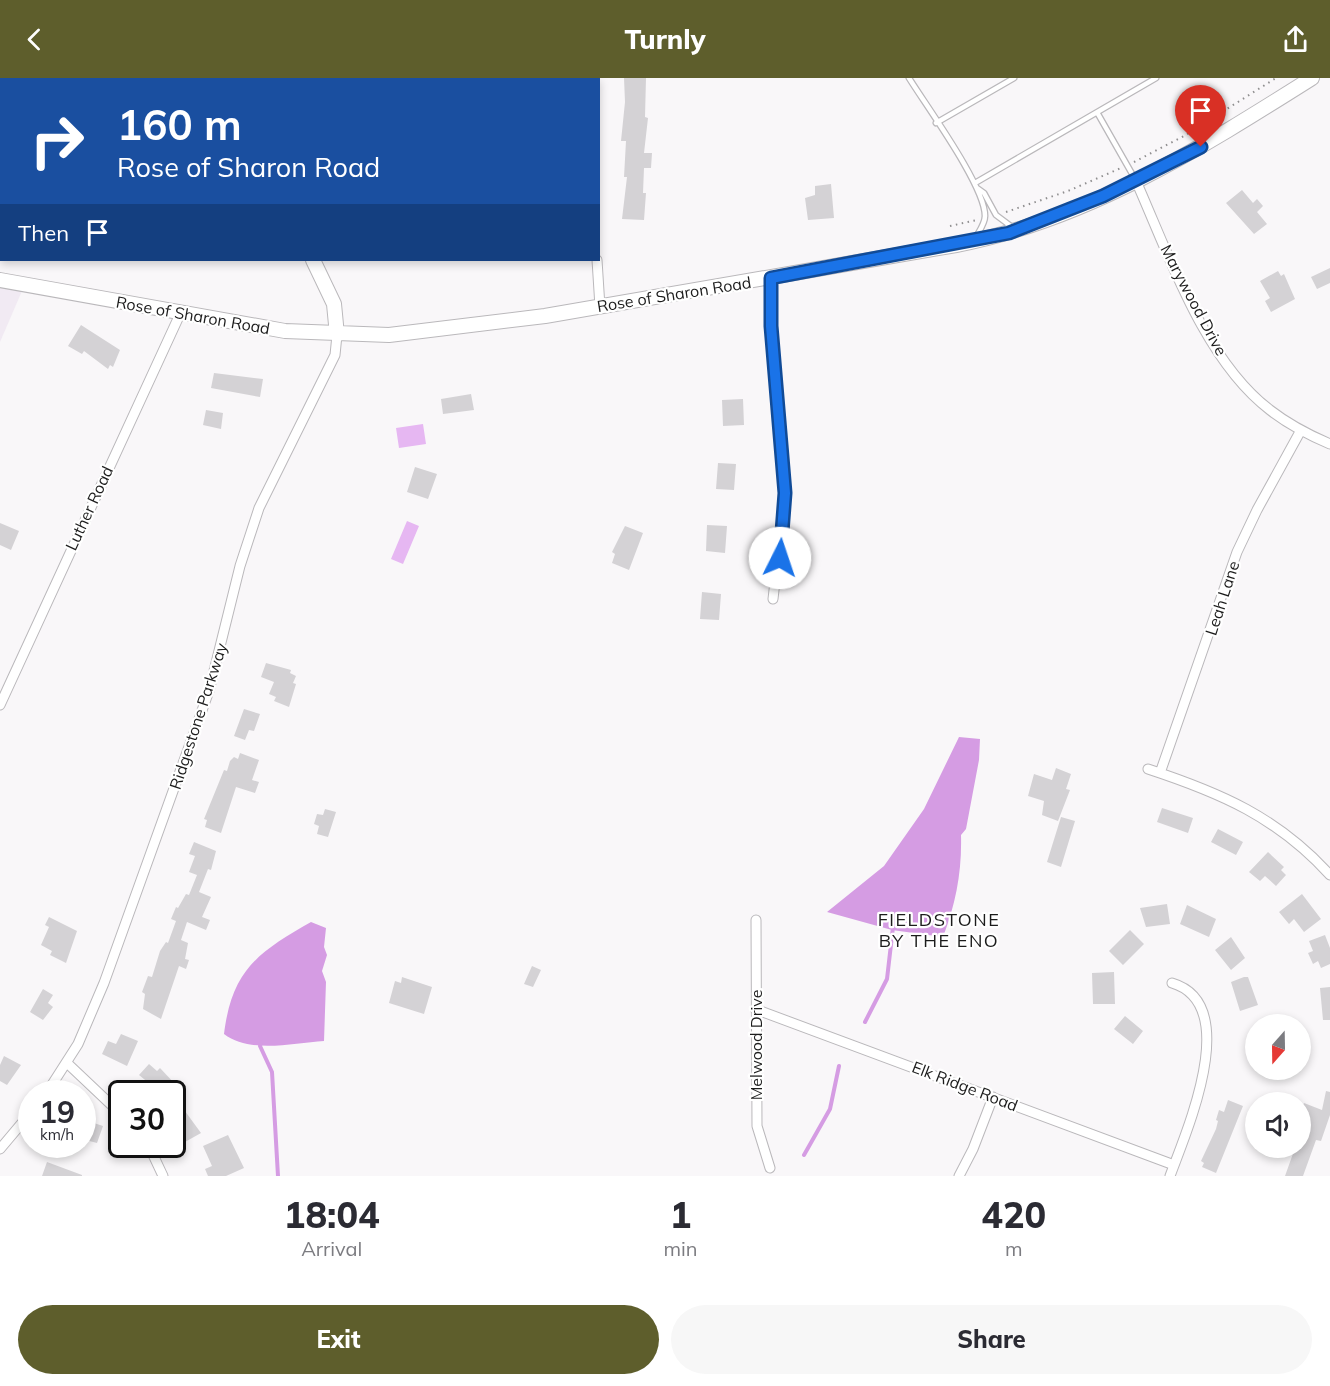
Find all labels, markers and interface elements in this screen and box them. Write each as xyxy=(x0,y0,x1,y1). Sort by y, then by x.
text: Turnly xyxy=(624,22,706,56)
icon: back xyxy=(18,23,51,56)
icon: share xyxy=(1279,23,1312,56)
pin xyxy=(1175,85,1226,147)
icon: arrive xyxy=(1184,94,1217,127)
text: 160 m xyxy=(117,98,242,151)
icon: right xyxy=(18,102,96,180)
text: Rose of Sharon Road xyxy=(117,150,380,184)
icon: arrive xyxy=(81,216,114,249)
text: Then xyxy=(18,219,69,247)
street label: Marywood Drive xyxy=(1156,241,1232,359)
street label: Rose of Sharon Road xyxy=(595,272,753,316)
street label: Rose of Sharon Road xyxy=(114,292,272,338)
street label: Luther Road xyxy=(61,463,117,553)
position arrow xyxy=(748,526,812,590)
street label: Leah Lane xyxy=(1201,558,1243,638)
street label: Ridgestone Parkway xyxy=(165,640,231,792)
district label: FIELDSTONE BY THE ENO xyxy=(878,908,1000,952)
street label: Melwood Drive xyxy=(746,990,766,1100)
north arrow xyxy=(1245,1014,1311,1080)
map controls xyxy=(1245,1014,1311,1158)
street label: Elk Ridge Road xyxy=(909,1057,1021,1115)
speed limit sign: 30 xyxy=(108,1080,186,1158)
button: sound xyxy=(1245,1092,1311,1158)
text: 19 xyxy=(39,1093,75,1131)
text: km/h xyxy=(40,1125,74,1144)
text: 18:04 xyxy=(284,1192,380,1237)
text: 1 xyxy=(670,1192,691,1237)
text: 420 xyxy=(981,1192,1046,1237)
text: Arrival xyxy=(301,1236,362,1261)
text: min xyxy=(663,1236,698,1261)
text: m xyxy=(1005,1236,1023,1261)
button: Exit xyxy=(18,1305,659,1374)
button: Share xyxy=(671,1305,1312,1374)

